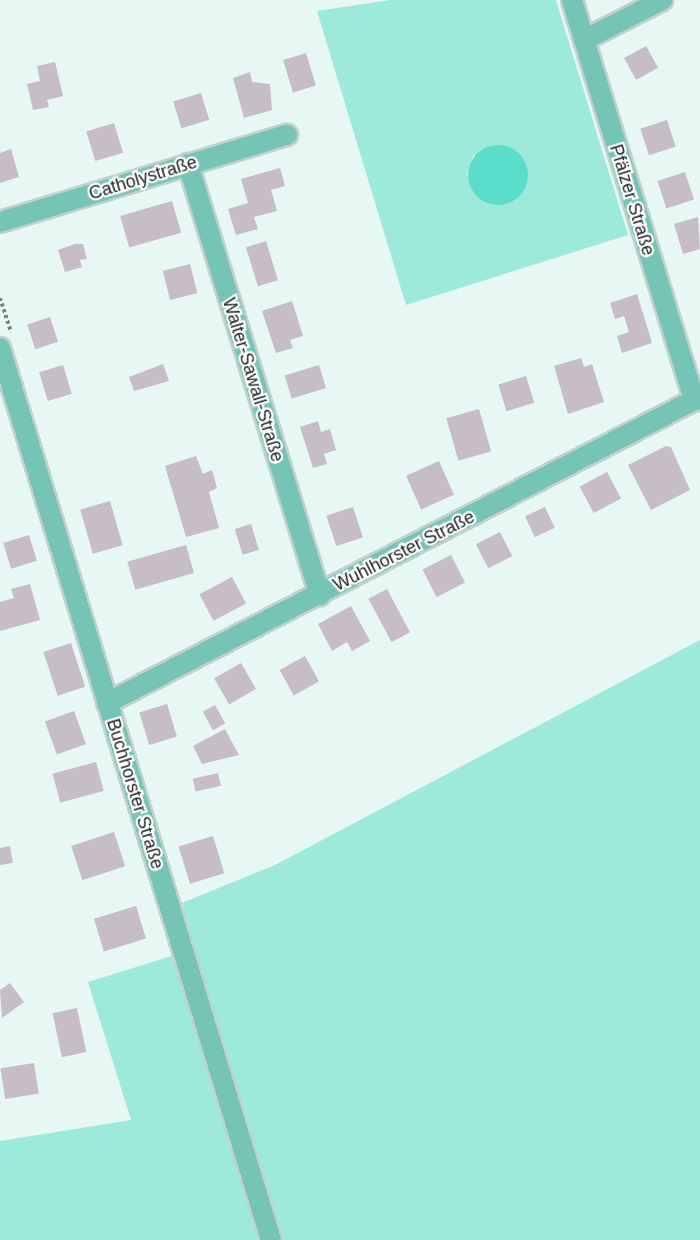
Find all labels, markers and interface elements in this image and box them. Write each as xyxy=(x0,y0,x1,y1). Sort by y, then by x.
street label: Pfälzer Straße xyxy=(605,142,659,258)
street label: Catholystraße xyxy=(86,151,200,205)
street label: Walter-Sawall-Straße xyxy=(218,295,288,465)
street label: Wuhlhorster Straße xyxy=(330,506,478,596)
street label: Buchhorster Straße xyxy=(102,716,168,872)

